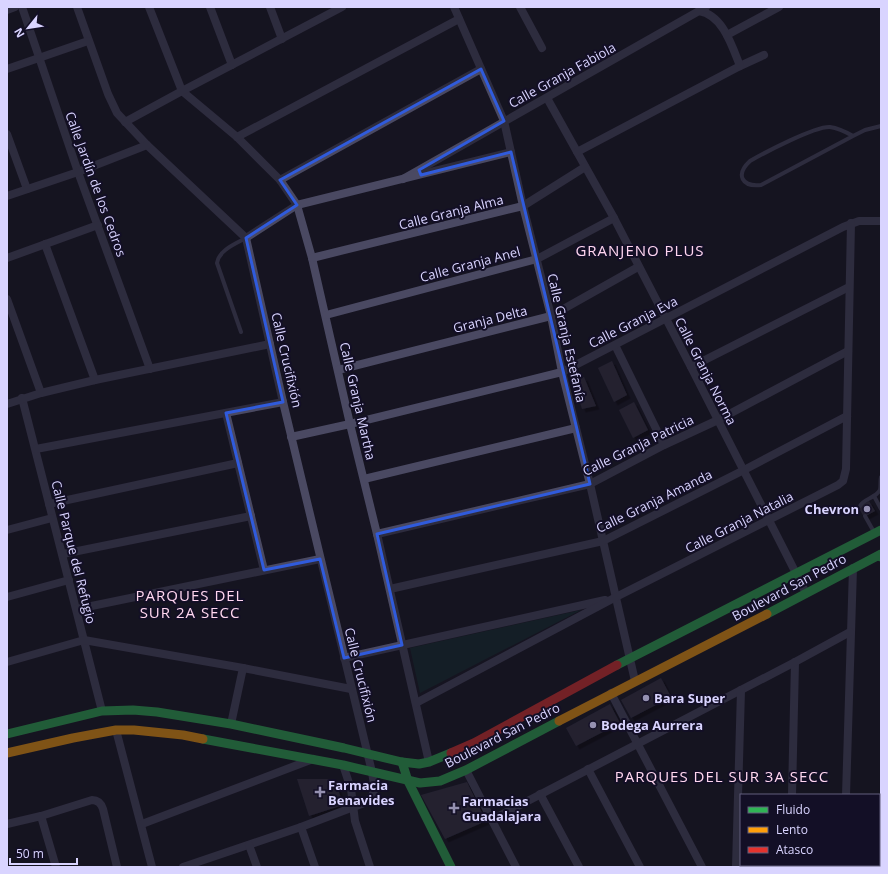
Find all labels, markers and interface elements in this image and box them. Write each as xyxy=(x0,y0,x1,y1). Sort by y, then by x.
north arrow xyxy=(8,8,48,48)
text: N xyxy=(10,26,28,41)
street label: Calle Granja Fabiola xyxy=(505,38,619,112)
street label: Calle Jardín de los Cedros xyxy=(61,109,131,259)
street label: Calle Granja Alma xyxy=(397,190,505,234)
district label: GRANJENO PLUS xyxy=(575,240,705,260)
street label: Calle Granja Anel xyxy=(418,242,522,286)
street label: Calle Granja Estefanía xyxy=(543,272,591,404)
street label: Calle Granja Eva xyxy=(586,292,680,352)
street label: Granja Delta xyxy=(451,301,529,337)
street label: Calle Crucifixión xyxy=(267,311,307,409)
street label: Calle Granja Norma xyxy=(671,314,741,428)
street label: Calle Granja Martha xyxy=(336,340,380,462)
street label: Calle Granja Patricia xyxy=(579,410,697,480)
street label: Calle Granja Amanda xyxy=(593,465,715,537)
street label: Calle Parque del Refugio xyxy=(47,478,101,626)
street label: Calle Granja Natalia xyxy=(682,487,796,557)
place label: Chevron xyxy=(805,500,859,518)
marker: Chevron xyxy=(862,504,872,514)
street label: Boulevard San Pedro xyxy=(729,549,849,625)
district label: PARQUES DEL SUR 2A SECC xyxy=(136,585,244,622)
street label: Calle Crucifixión xyxy=(341,626,381,724)
place label: Bara Super xyxy=(654,689,725,707)
marker: Bara Super xyxy=(641,693,651,703)
street label: Boulevard San Pedro xyxy=(441,698,563,772)
place label: Bodega Aurrera xyxy=(601,716,703,734)
marker: Bodega Aurrera xyxy=(588,720,598,730)
district label: PARQUES DEL SUR 3A SECC xyxy=(615,766,829,786)
place label: Farmacia Benavides xyxy=(328,776,395,809)
marker: Farmacia Benavides xyxy=(315,787,325,797)
place label: Farmacias Guadalajara xyxy=(462,792,541,825)
legend xyxy=(740,794,880,866)
text: Fluido xyxy=(776,801,810,818)
marker: Farmacias Guadalajara xyxy=(449,803,459,813)
text: Lento xyxy=(776,821,808,838)
scale bar xyxy=(10,840,77,866)
text: Atasco xyxy=(776,841,813,858)
text: 50 m xyxy=(16,845,44,862)

